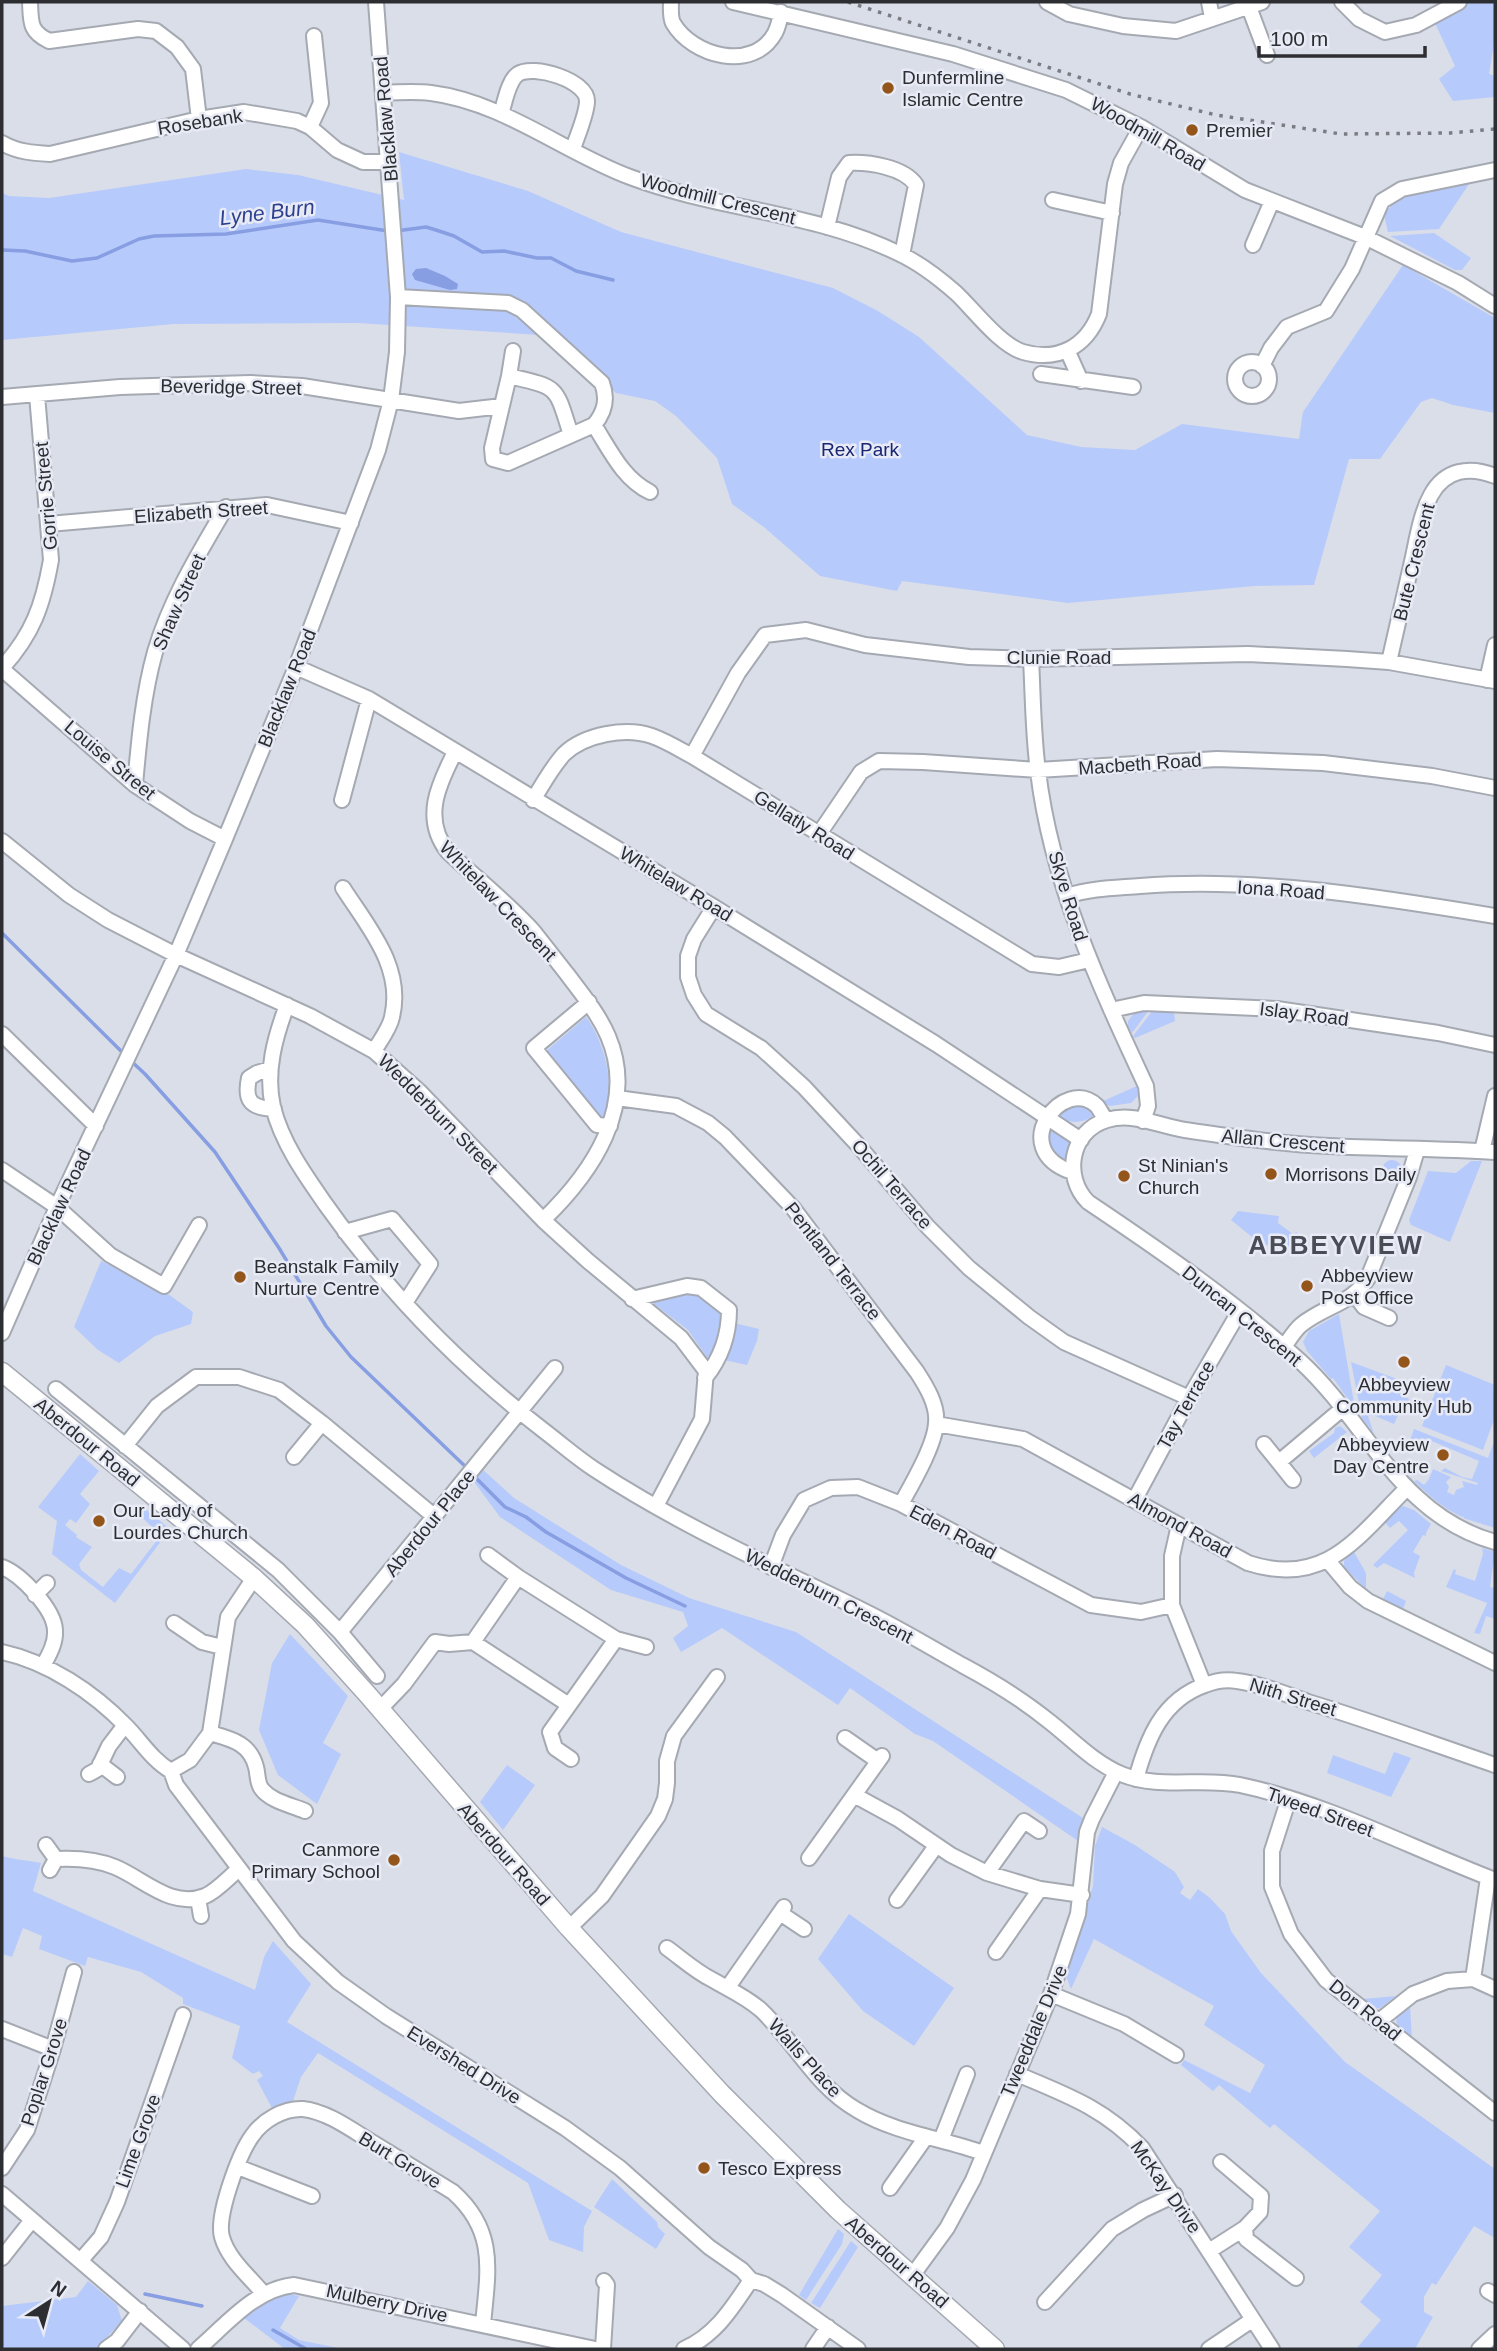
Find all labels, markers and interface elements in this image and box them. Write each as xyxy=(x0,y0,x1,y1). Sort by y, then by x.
scale bar xyxy=(1259,14,1425,58)
text: 100 m xyxy=(1270,27,1328,50)
street label: Blacklaw Road xyxy=(370,55,402,183)
place label: Dunfermline Islamic Centre xyxy=(902,67,1023,110)
marker: Dunfermline Islamic Centre xyxy=(880,80,896,96)
street label: Woodmill Road xyxy=(1087,93,1209,175)
street label: Rosebank xyxy=(156,105,244,139)
place label: Premier xyxy=(1206,120,1273,141)
marker: Premier xyxy=(1184,122,1200,138)
street label: Woodmill Crescent xyxy=(638,170,798,229)
water label: Lyne Burn xyxy=(218,195,316,229)
street label: Beveridge Street xyxy=(160,375,303,399)
park label: Rex Park xyxy=(821,439,900,460)
street label: Gorrie Street xyxy=(31,440,61,551)
street label: Elizabeth Street xyxy=(133,497,269,527)
street label: Bute Crescent xyxy=(1389,500,1439,623)
street label: Shaw Street xyxy=(148,550,210,654)
street label: Blacklaw Road xyxy=(254,626,320,750)
street label: Clunie Road xyxy=(1007,647,1111,668)
street label: Louise Street xyxy=(60,716,160,804)
street label: Macbeth Road xyxy=(1078,749,1202,779)
street label: Gellatly Road xyxy=(750,786,858,864)
street label: Whitelaw Crescent xyxy=(435,837,561,966)
street label: Whitelaw Road xyxy=(616,842,736,926)
street label: Skye Road xyxy=(1044,848,1092,944)
street label: Iona Road xyxy=(1237,876,1325,904)
street label: Islay Road xyxy=(1258,998,1350,1030)
street label: Wedderburn Street xyxy=(374,1050,503,1179)
street label: Allan Crescent xyxy=(1221,1125,1346,1157)
street label: Ochil Terrace xyxy=(847,1135,937,1233)
street label: Blacklaw Road xyxy=(23,1146,95,1268)
place label: St Ninian's Church xyxy=(1138,1155,1228,1198)
place label: Morrisons Daily xyxy=(1285,1164,1416,1185)
marker: Morrisons Daily xyxy=(1263,1166,1279,1182)
marker: St Ninian's Church xyxy=(1116,1168,1132,1184)
street label: Pentland Terrace xyxy=(781,1198,885,1324)
district label: ABBEYVIEW xyxy=(1248,1230,1424,1260)
place label: Beanstalk Family Nurture Centre xyxy=(254,1256,399,1299)
street label: Duncan Crescent xyxy=(1178,1262,1306,1371)
place label: Abbeyview Post Office xyxy=(1321,1265,1414,1308)
marker: Beanstalk Family Nurture Centre xyxy=(232,1269,248,1285)
marker: Abbeyview Post Office xyxy=(1299,1278,1315,1294)
marker: Abbeyview Community Hub xyxy=(1396,1354,1412,1370)
street label: Tay Terrace xyxy=(1153,1357,1219,1453)
place label: Abbeyview Community Hub xyxy=(1336,1374,1472,1417)
street label: Aberdour Road xyxy=(30,1393,144,1491)
place label: Abbeyview Day Centre xyxy=(1333,1434,1429,1477)
marker: Abbeyview Day Centre xyxy=(1435,1447,1451,1463)
street label: Aberdour Place xyxy=(381,1466,479,1580)
street label: Almond Road xyxy=(1125,1488,1235,1562)
place label: Our Lady of Lourdes Church xyxy=(113,1500,248,1543)
street label: Eden Road xyxy=(906,1500,1000,1564)
marker: Our Lady of Lourdes Church xyxy=(91,1513,107,1529)
street label: Wedderburn Crescent xyxy=(742,1545,917,1648)
street label: Nith Street xyxy=(1247,1674,1340,1720)
street label: Tweed Street xyxy=(1264,1783,1377,1841)
street label: Aberdour Road xyxy=(454,1798,554,1910)
place label: Canmore Primary School xyxy=(251,1839,380,1882)
marker: Canmore Primary School xyxy=(386,1852,402,1868)
street label: Tweeddale Drive xyxy=(997,1962,1071,2100)
street label: Don Road xyxy=(1325,1975,1405,2045)
street label: Walls Place xyxy=(764,2014,846,2102)
street label: Poplar Grove xyxy=(17,2016,71,2128)
street label: Evershed Drive xyxy=(403,2022,525,2108)
street label: Lime Grove xyxy=(111,2091,165,2191)
street label: Burt Grove xyxy=(355,2127,445,2193)
street label: McKay Drive xyxy=(1127,2137,1205,2237)
place label: Tesco Express xyxy=(718,2158,842,2179)
marker: Tesco Express xyxy=(696,2160,712,2176)
street label: Aberdour Road xyxy=(841,2212,953,2312)
north arrow xyxy=(14,2267,84,2337)
text: N xyxy=(47,2276,70,2301)
street label: Mulberry Drive xyxy=(324,2280,450,2326)

